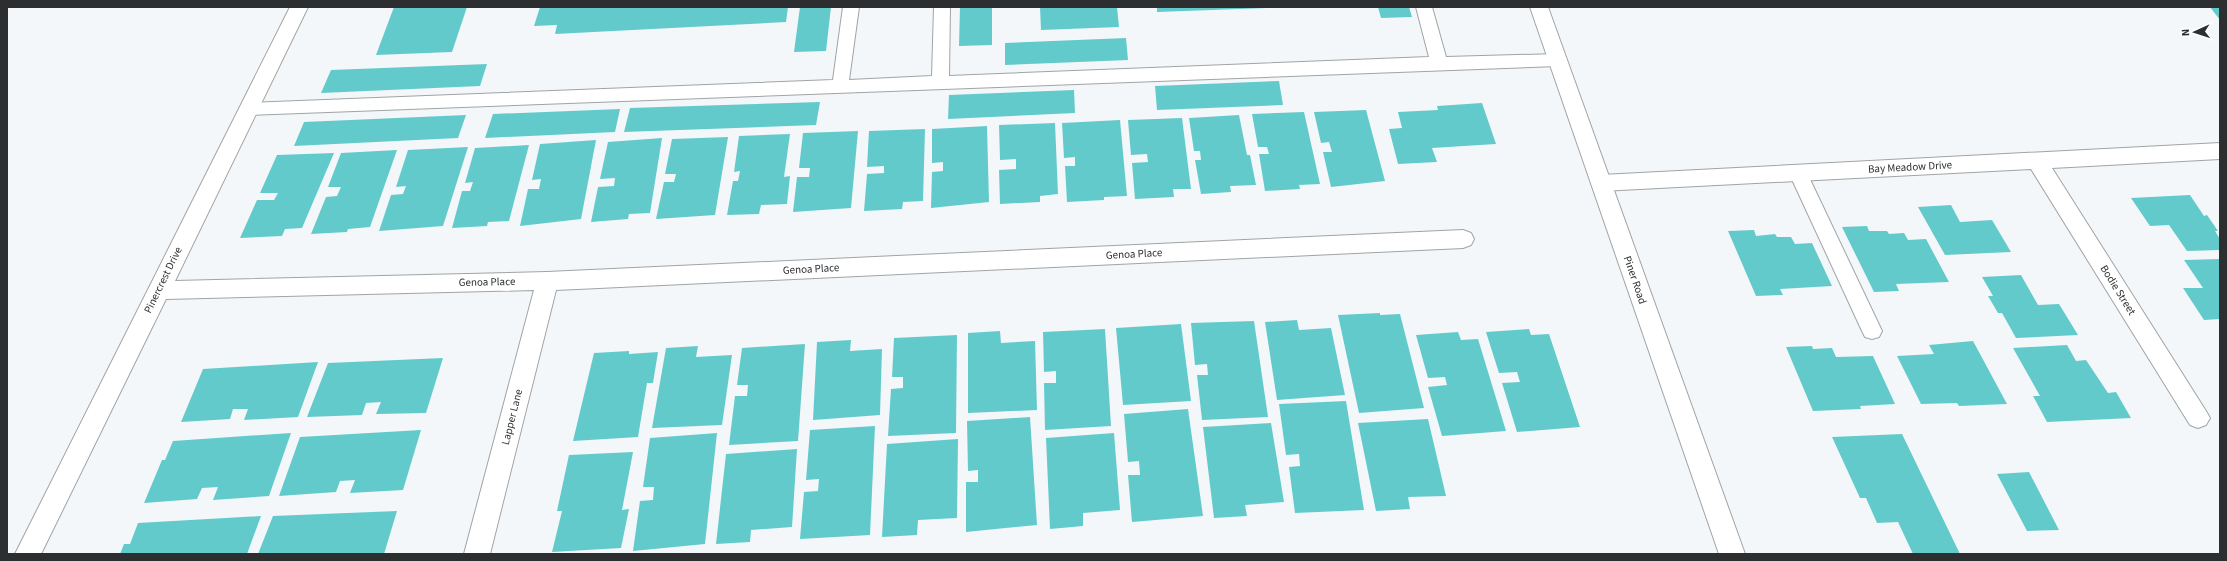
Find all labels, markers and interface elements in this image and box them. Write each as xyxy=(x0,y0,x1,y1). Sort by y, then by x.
north arrow xyxy=(2175,12,2215,52)
text: N xyxy=(2178,28,2193,37)
street label: Bay Meadow Drive xyxy=(1868,157,1953,177)
street label: Pinercrest Drive xyxy=(140,244,186,316)
street label: Genoa Place xyxy=(1105,245,1163,263)
street label: Piner Road xyxy=(1620,254,1650,306)
street label: Genoa Place xyxy=(782,260,840,278)
street label: Bodie Street xyxy=(2097,262,2139,318)
street label: Genoa Place xyxy=(459,274,516,290)
street label: Lapper Lane xyxy=(498,387,526,446)

